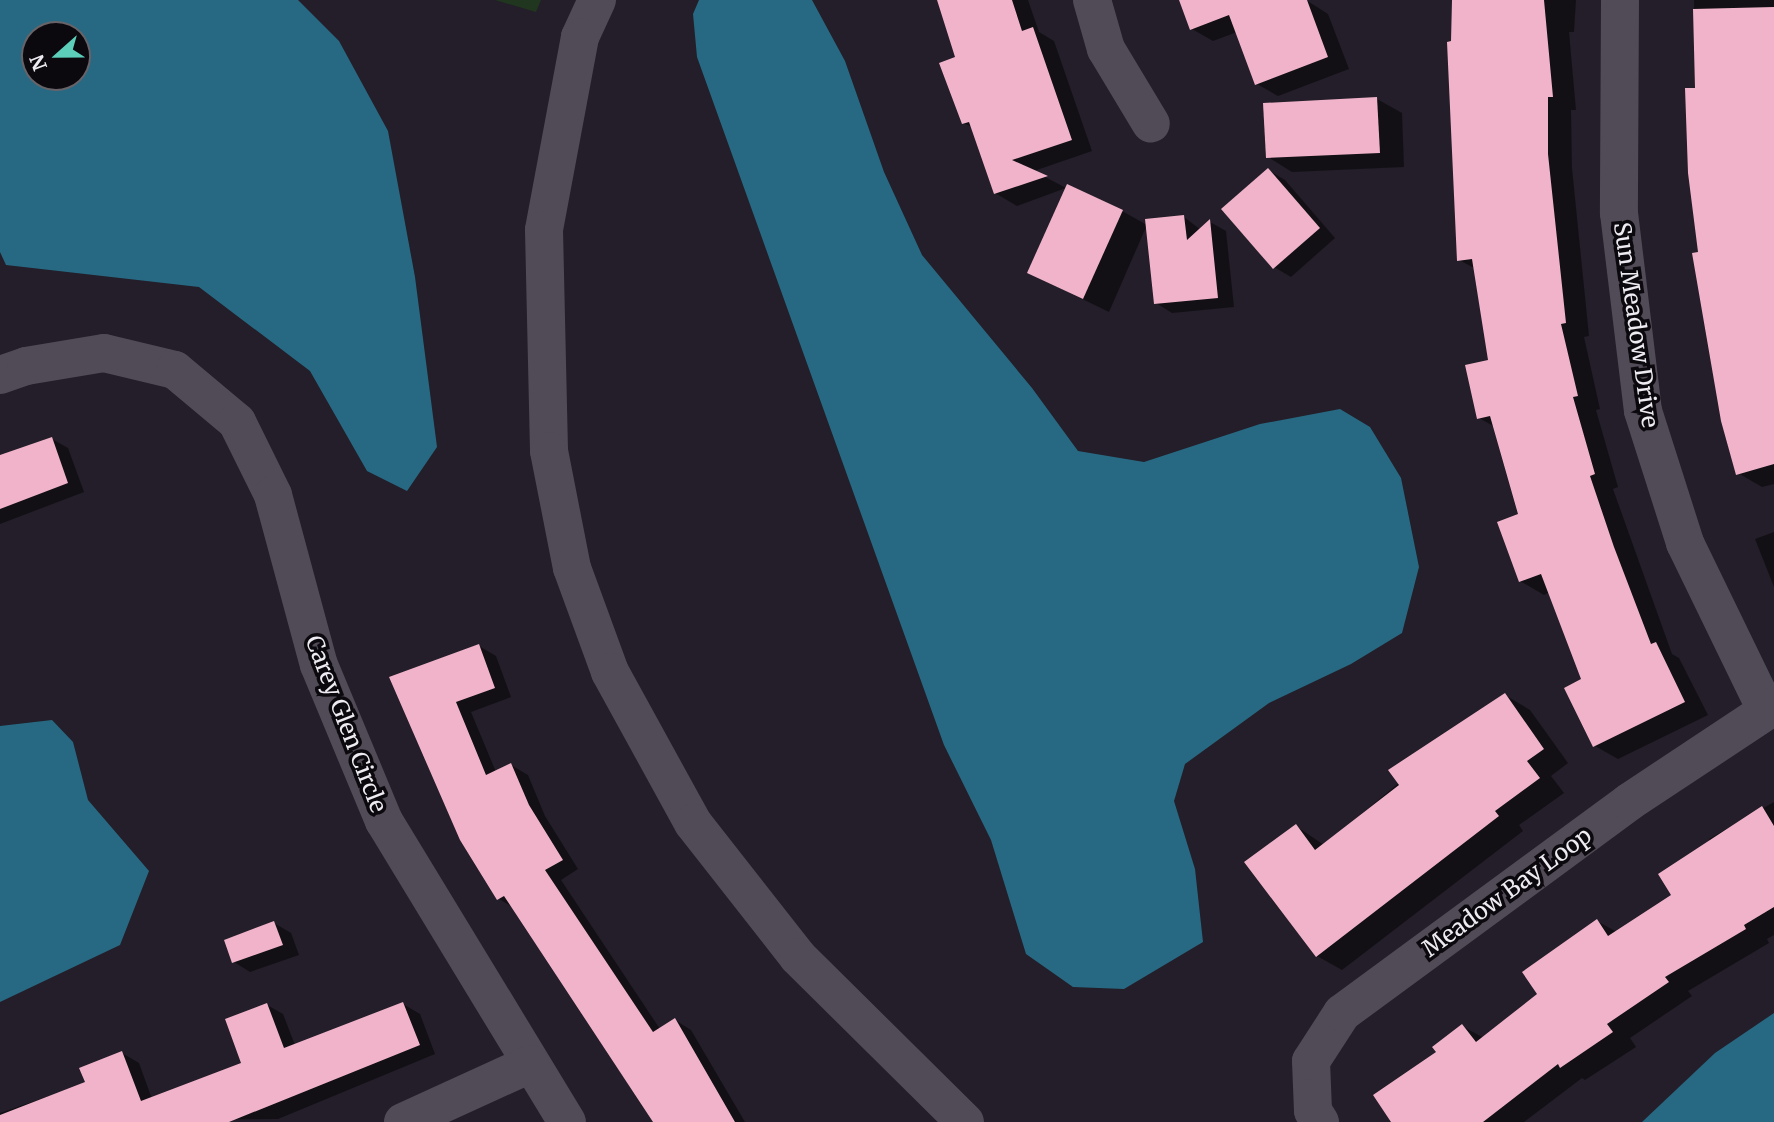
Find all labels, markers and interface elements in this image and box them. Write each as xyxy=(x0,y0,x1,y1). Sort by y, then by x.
north arrow xyxy=(21,21,91,91)
text: N xyxy=(24,52,52,74)
street label: Sun Meadow Drive xyxy=(1608,220,1664,430)
street label: Carey Glen Circle xyxy=(300,632,392,816)
street label: Meadow Bay Loop xyxy=(1417,821,1597,963)

